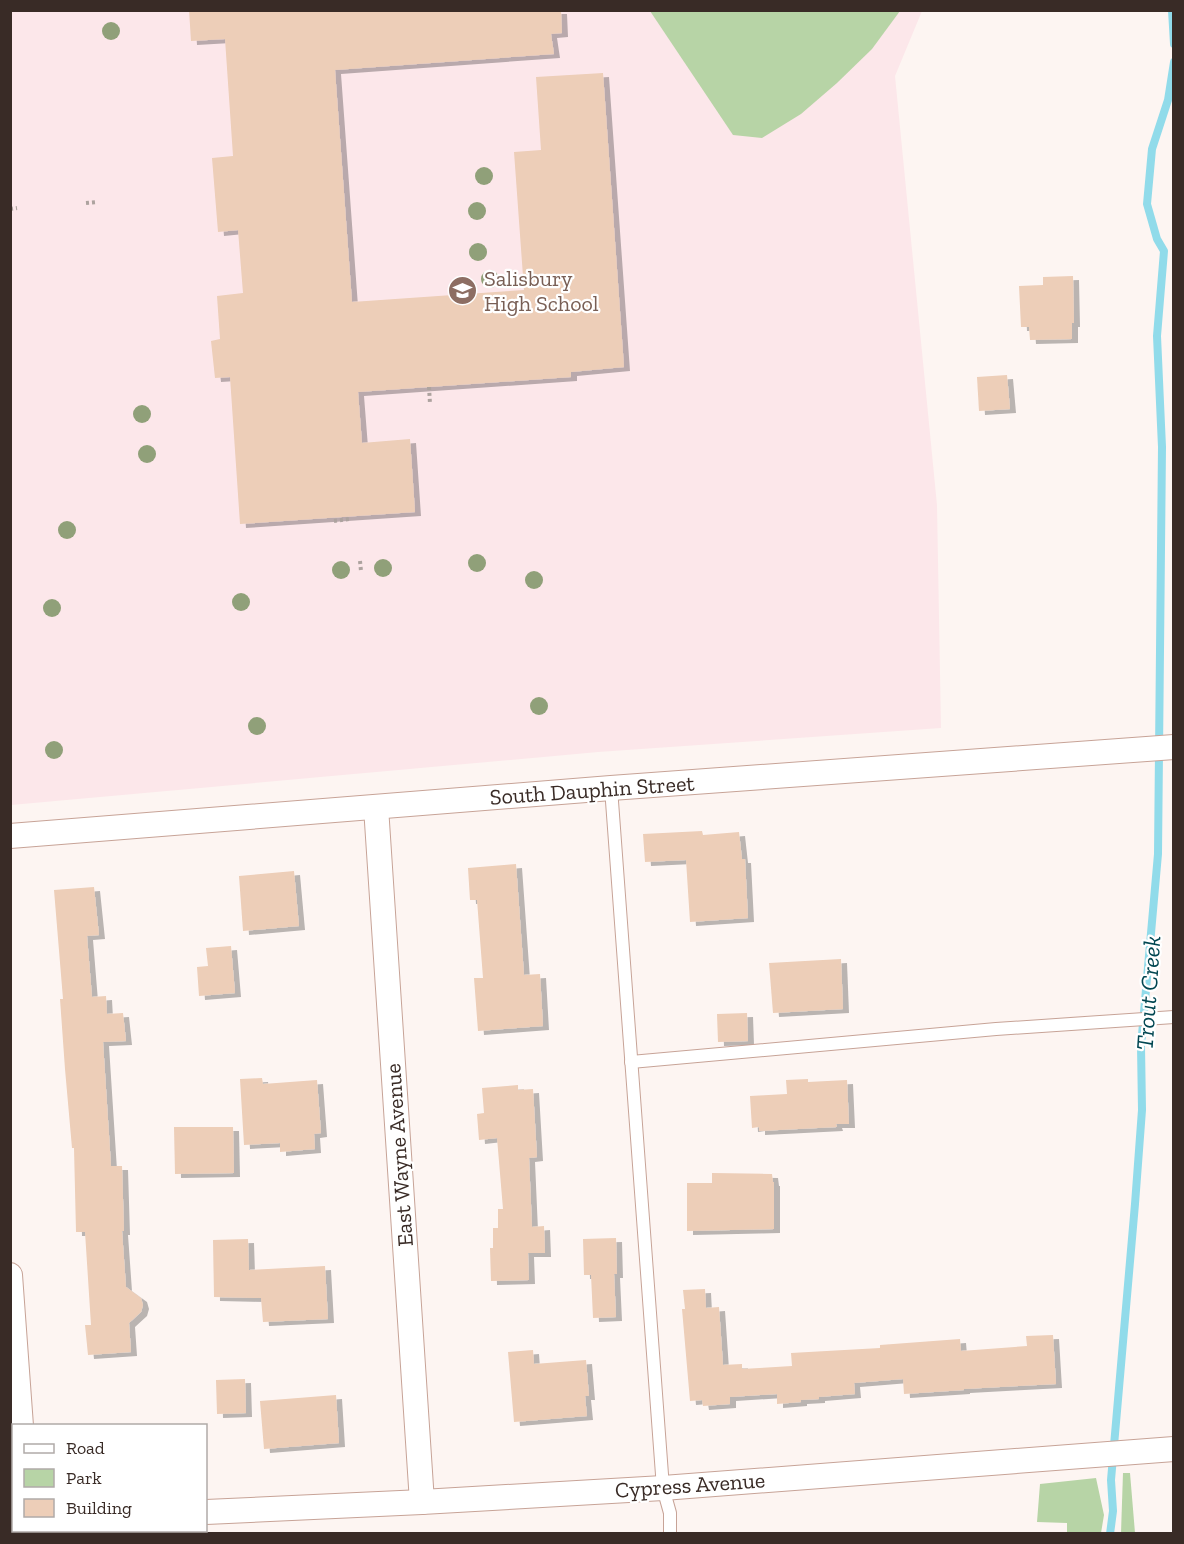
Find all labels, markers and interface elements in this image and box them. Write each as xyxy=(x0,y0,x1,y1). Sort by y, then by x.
place label: Salisbury High School xyxy=(484,265,599,317)
school or university icon: Salisbury High School xyxy=(447,275,479,307)
street label: South Dauphin Street xyxy=(489,769,696,811)
water label: Trout Creek xyxy=(1130,934,1166,1051)
street label: East Wayne Avenue xyxy=(379,1062,419,1248)
legend xyxy=(12,1424,207,1532)
text: Road xyxy=(66,1437,105,1459)
street label: Cypress Avenue xyxy=(614,1466,766,1504)
text: Park xyxy=(66,1467,102,1489)
text: Building xyxy=(66,1497,132,1519)

